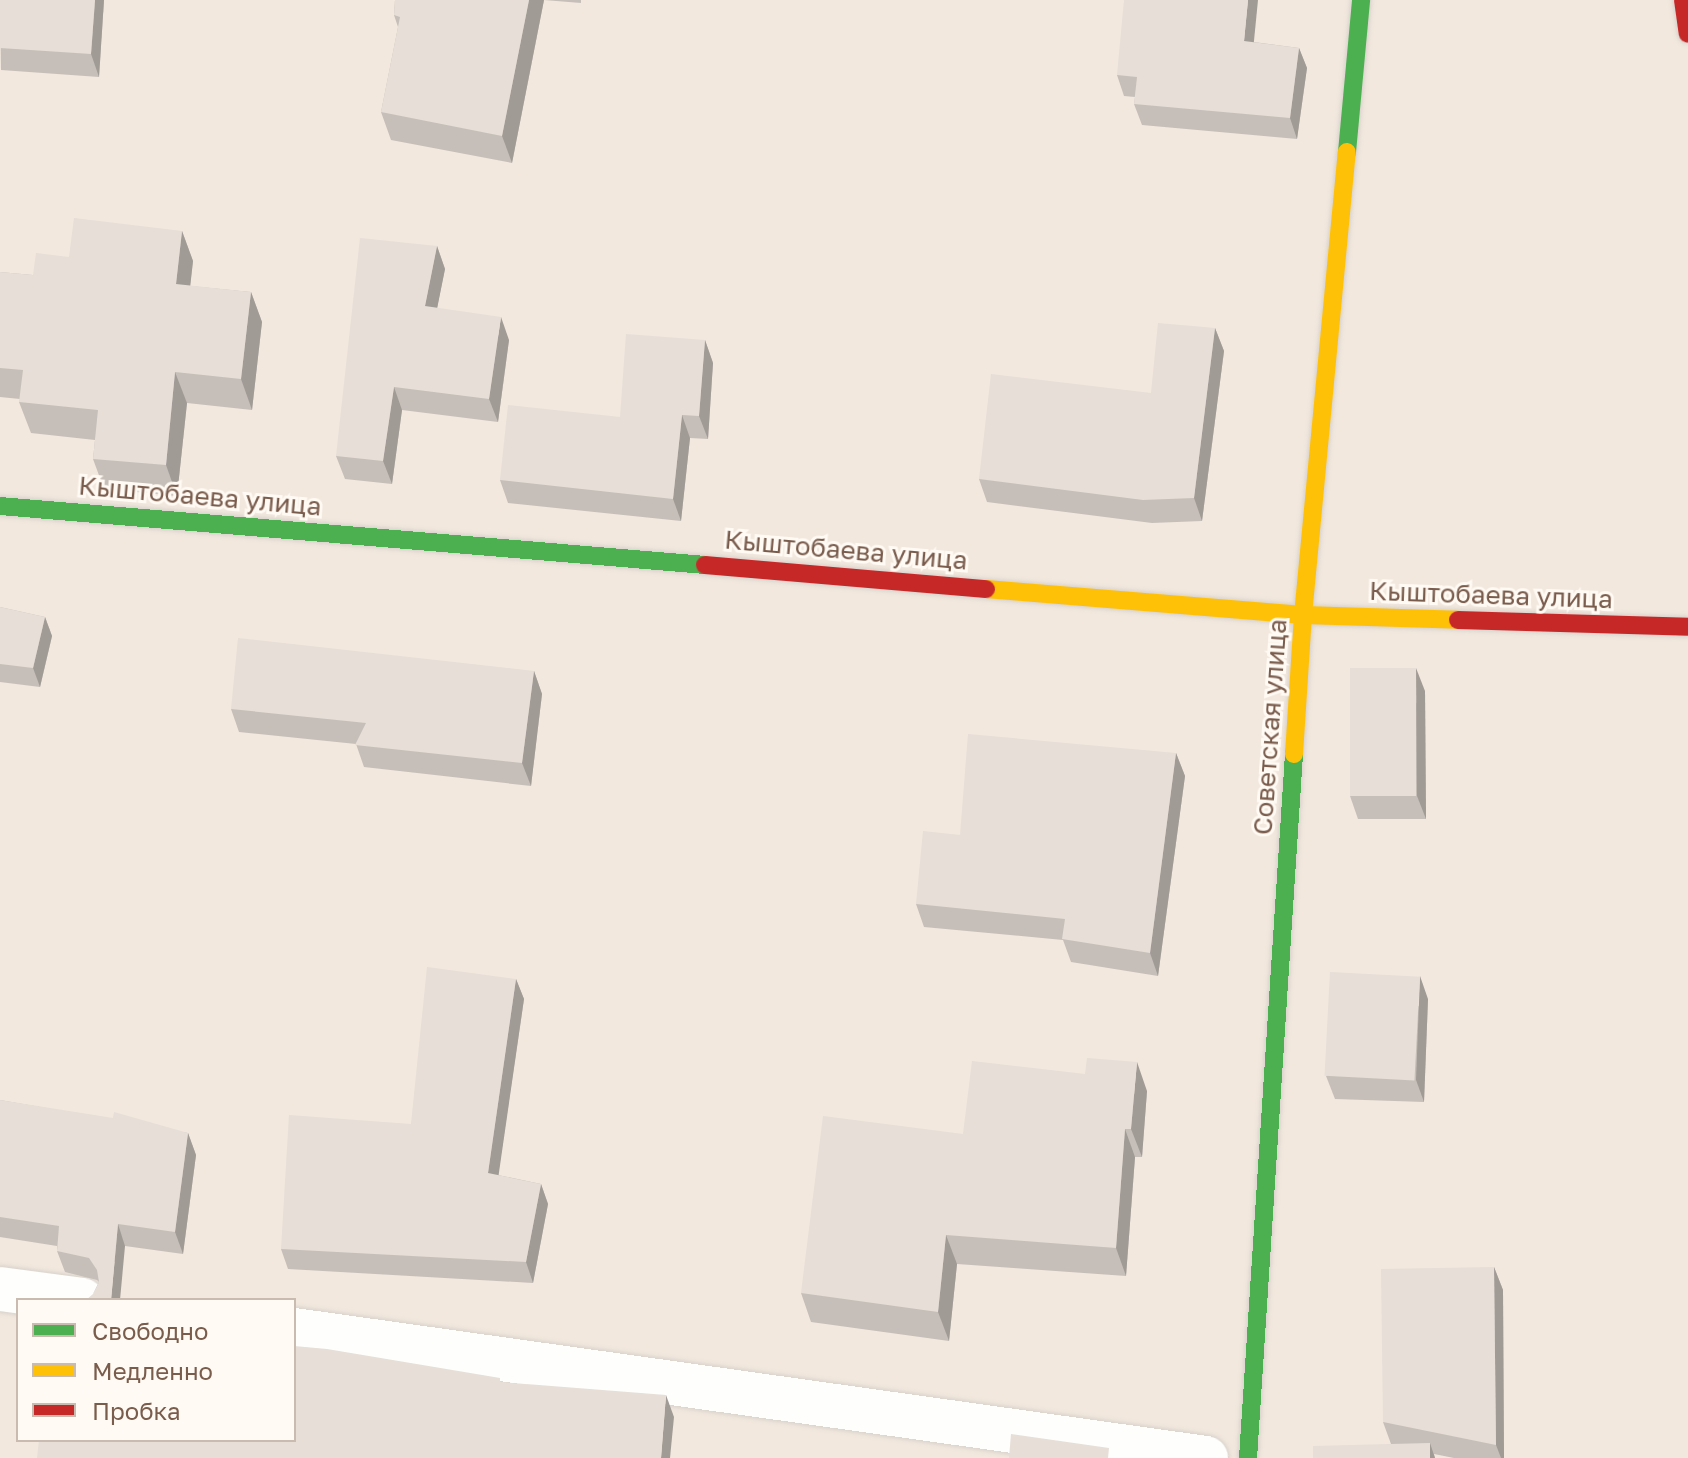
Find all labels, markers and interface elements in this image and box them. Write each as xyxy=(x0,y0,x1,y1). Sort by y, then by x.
street label: Кыштобаева улица xyxy=(77,470,323,522)
street label: Кыштобаева улица xyxy=(723,524,969,576)
street label: Кыштобаева улица xyxy=(1369,575,1613,615)
street label: Советская улица xyxy=(1247,618,1293,836)
legend xyxy=(16,1298,296,1442)
text: Свободно xyxy=(92,1316,208,1345)
text: Медленно xyxy=(92,1356,213,1385)
text: Пробка xyxy=(92,1396,181,1425)

